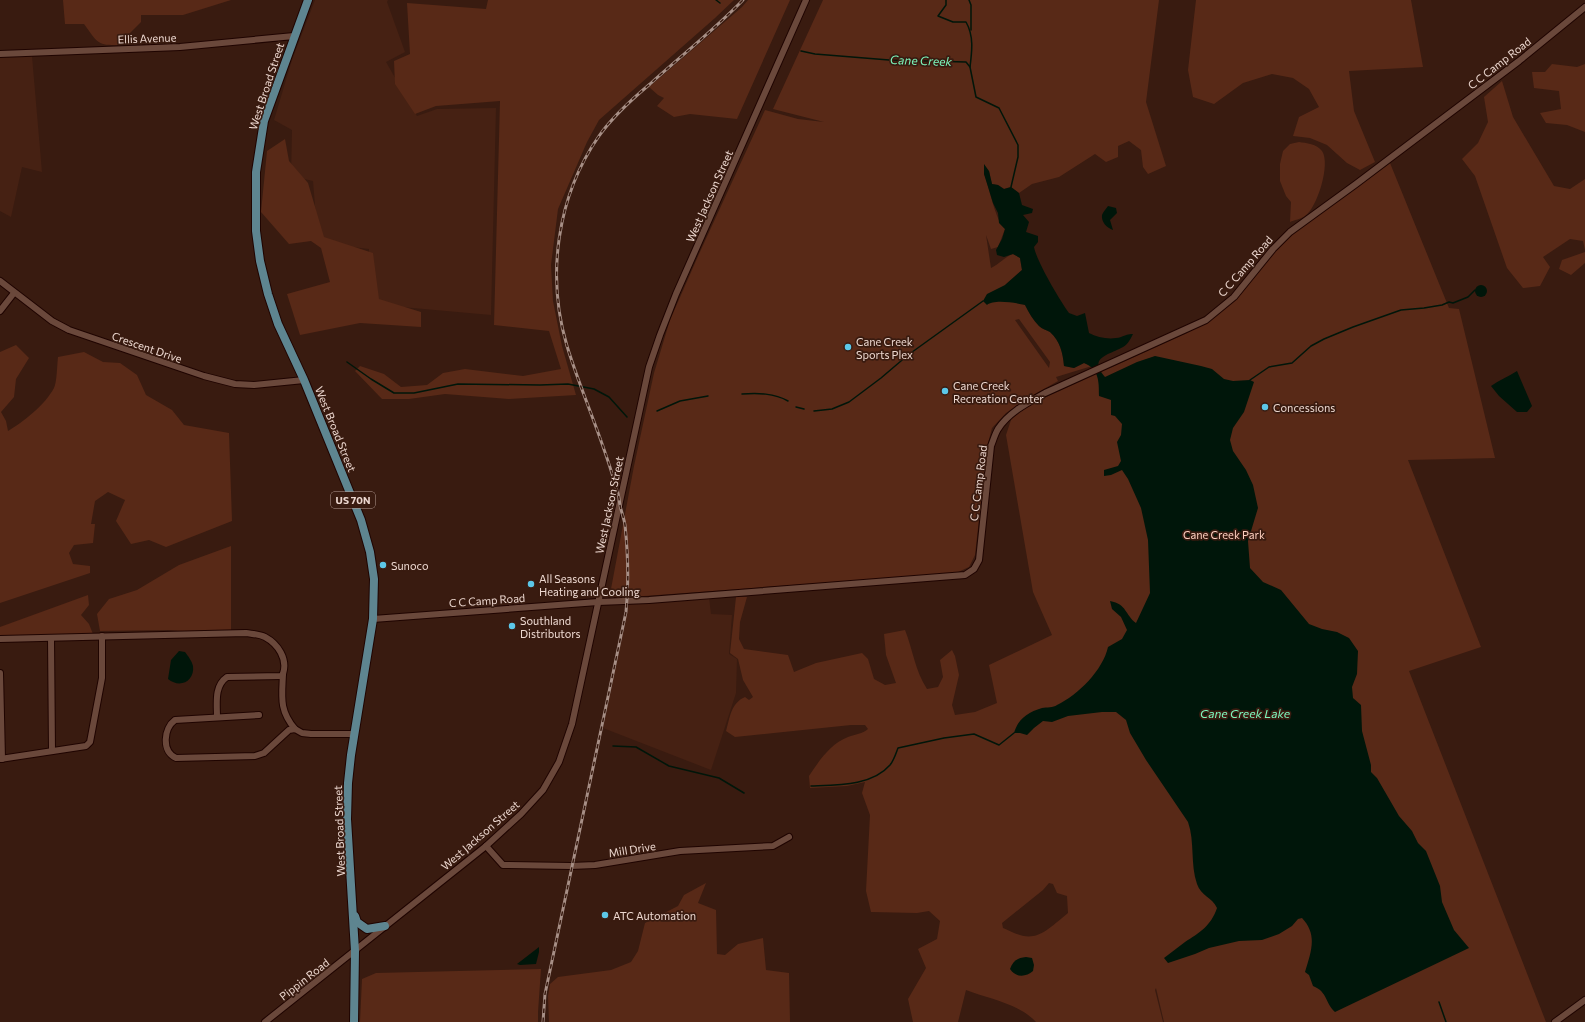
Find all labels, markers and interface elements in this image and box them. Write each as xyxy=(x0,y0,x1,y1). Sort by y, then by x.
street label: Ellis Avenue xyxy=(117,30,177,46)
street label: C C Camp Road xyxy=(1465,34,1533,92)
street label: West Broad Street xyxy=(246,40,286,131)
water label: Cane Creek xyxy=(890,52,953,68)
street label: West Jackson Street xyxy=(683,148,736,244)
street label: C C Camp Road xyxy=(1215,233,1275,299)
street label: Crescent Drive xyxy=(110,329,184,365)
place label: Cane Creek Sports Plex xyxy=(856,335,913,361)
marker: Cane Creek Sports Plex xyxy=(843,342,853,352)
place label: Cane Creek Recreation Center xyxy=(953,379,1044,405)
street label: West Broad Street xyxy=(313,384,359,474)
marker: Cane Creek Recreation Center xyxy=(940,386,950,396)
place label: Concessions xyxy=(1273,401,1335,414)
marker: Concessions xyxy=(1260,402,1270,412)
street label: C C Camp Road xyxy=(967,444,989,522)
street label: West Jackson Street xyxy=(592,455,627,555)
road number: US 70N xyxy=(331,492,375,508)
park label: Cane Creek Park xyxy=(1183,528,1265,541)
place label: Sunoco xyxy=(391,559,429,572)
marker: Sunoco xyxy=(378,560,388,570)
place label: All Seasons Heating and Cooling xyxy=(539,572,640,598)
marker: All Seasons Heating and Cooling xyxy=(526,579,536,589)
street label: C C Camp Road xyxy=(448,591,526,609)
place label: Southland Distributors xyxy=(520,614,581,640)
marker: Southland Distributors xyxy=(507,621,517,631)
water label: Cane Creek Lake xyxy=(1200,706,1291,720)
street label: West Broad Street xyxy=(331,785,347,877)
street label: West Jackson Street xyxy=(438,797,523,873)
street label: Mill Drive xyxy=(607,839,657,859)
place label: ATC Automation xyxy=(613,909,696,922)
marker: ATC Automation xyxy=(600,910,610,920)
street label: Pippin Road xyxy=(276,956,332,1002)

